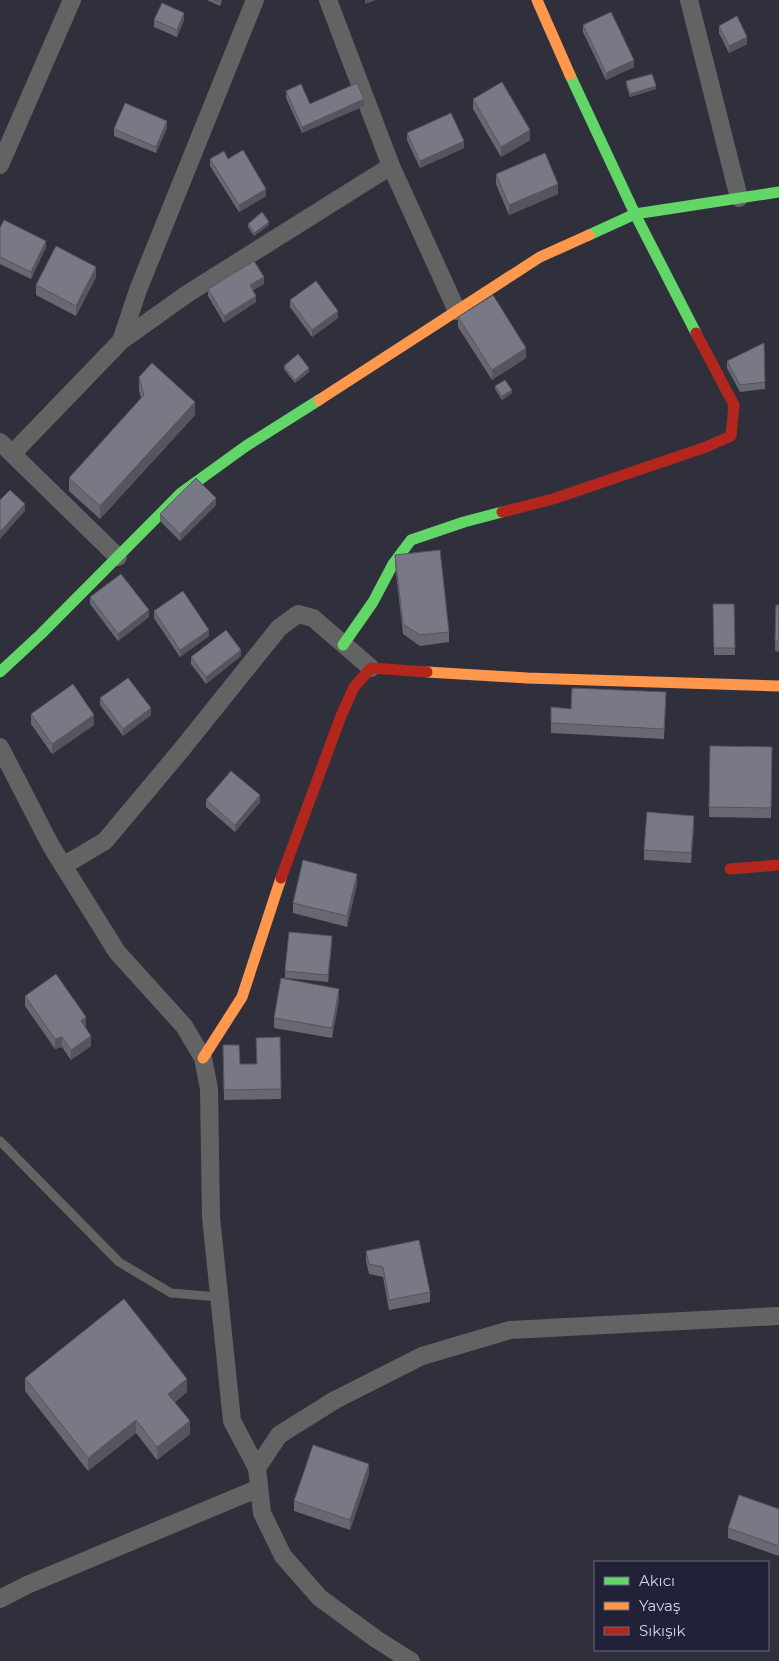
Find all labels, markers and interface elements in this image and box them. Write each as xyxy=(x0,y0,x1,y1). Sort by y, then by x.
legend xyxy=(594,1561,769,1651)
text: Akıcı xyxy=(639,1571,675,1590)
text: Yavaş xyxy=(639,1596,680,1615)
text: Sıkışık xyxy=(639,1621,686,1640)

